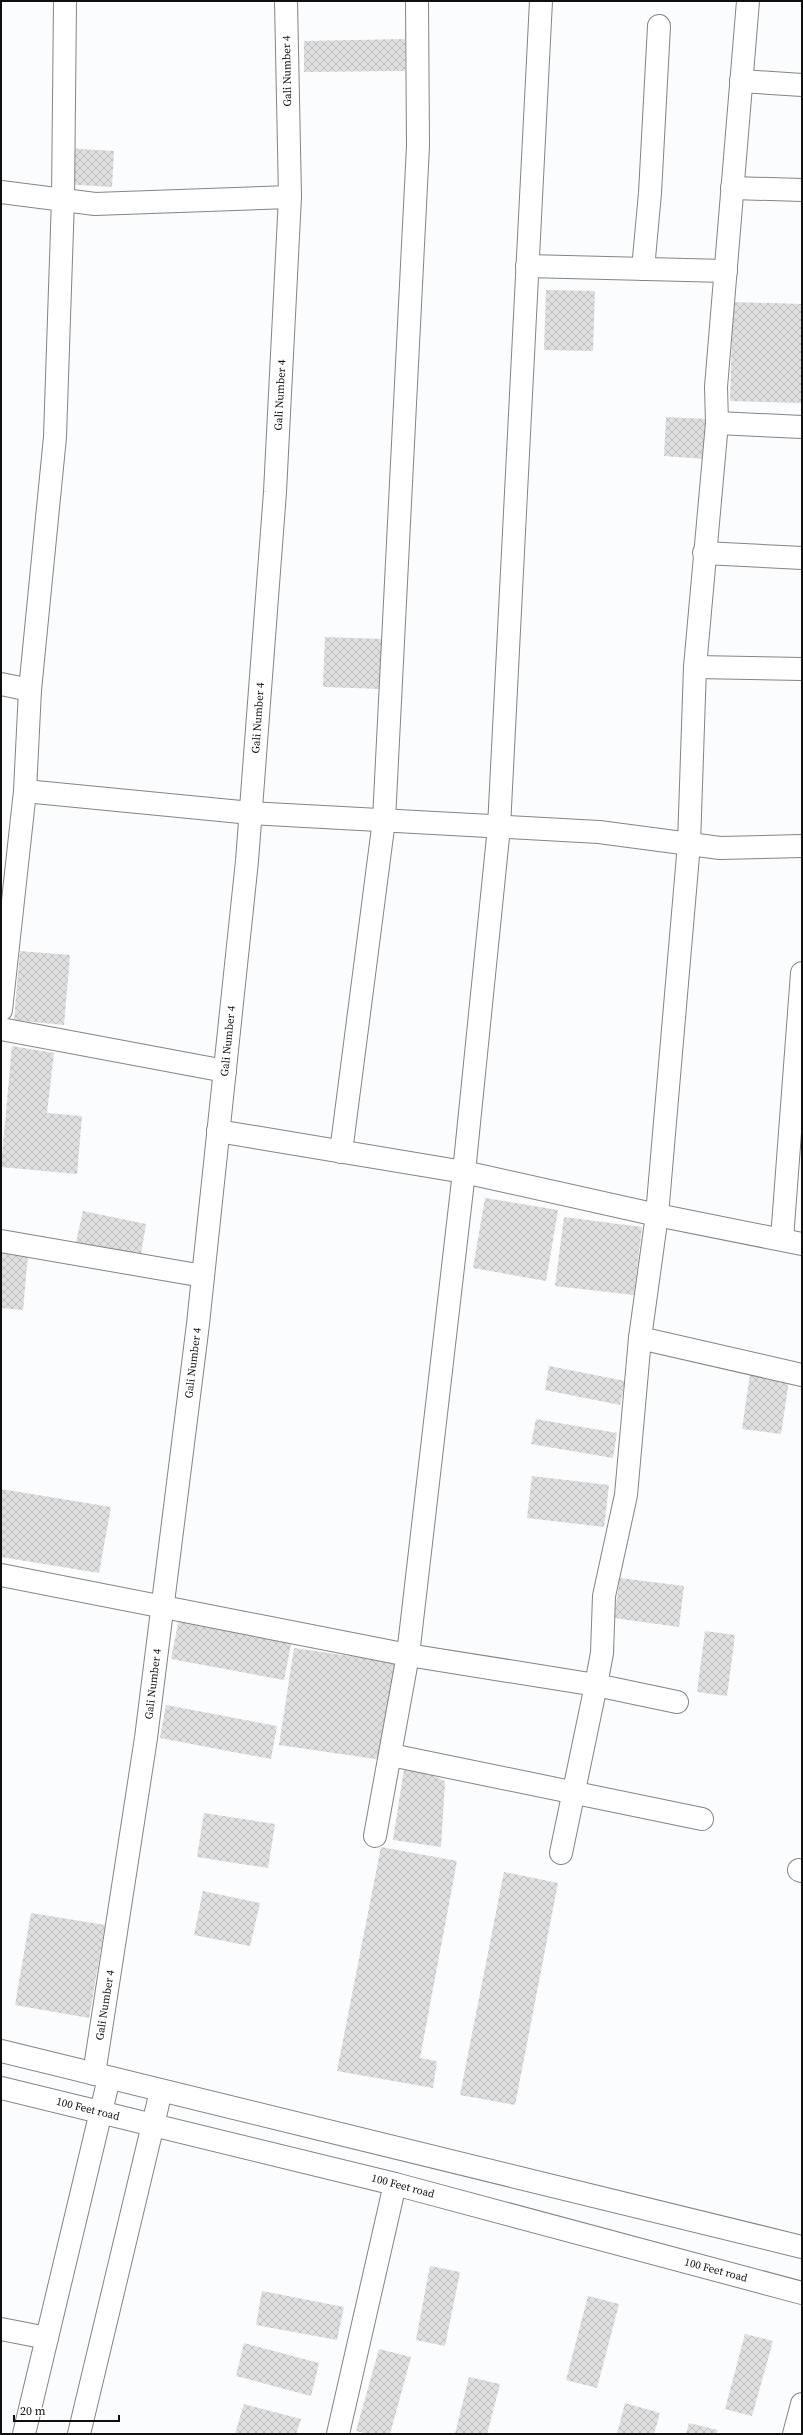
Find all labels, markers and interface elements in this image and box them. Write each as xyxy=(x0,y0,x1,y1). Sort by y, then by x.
street label: Gali Number 4 xyxy=(279,35,295,107)
street label: Gali Number 4 xyxy=(271,359,289,431)
street label: Gali Number 4 xyxy=(248,682,268,754)
street label: Gali Number 4 xyxy=(217,1004,239,1077)
street label: Gali Number 4 xyxy=(181,1326,205,1399)
street label: Gali Number 4 xyxy=(141,1647,165,1720)
street label: Gali Number 4 xyxy=(92,1968,118,2041)
street label: 100 Feet road xyxy=(55,2094,122,2124)
street label: 100 Feet road xyxy=(370,2170,437,2202)
street label: 100 Feet road xyxy=(683,2254,750,2286)
scale bar xyxy=(14,2397,119,2423)
text: 20 m xyxy=(20,2403,46,2419)

